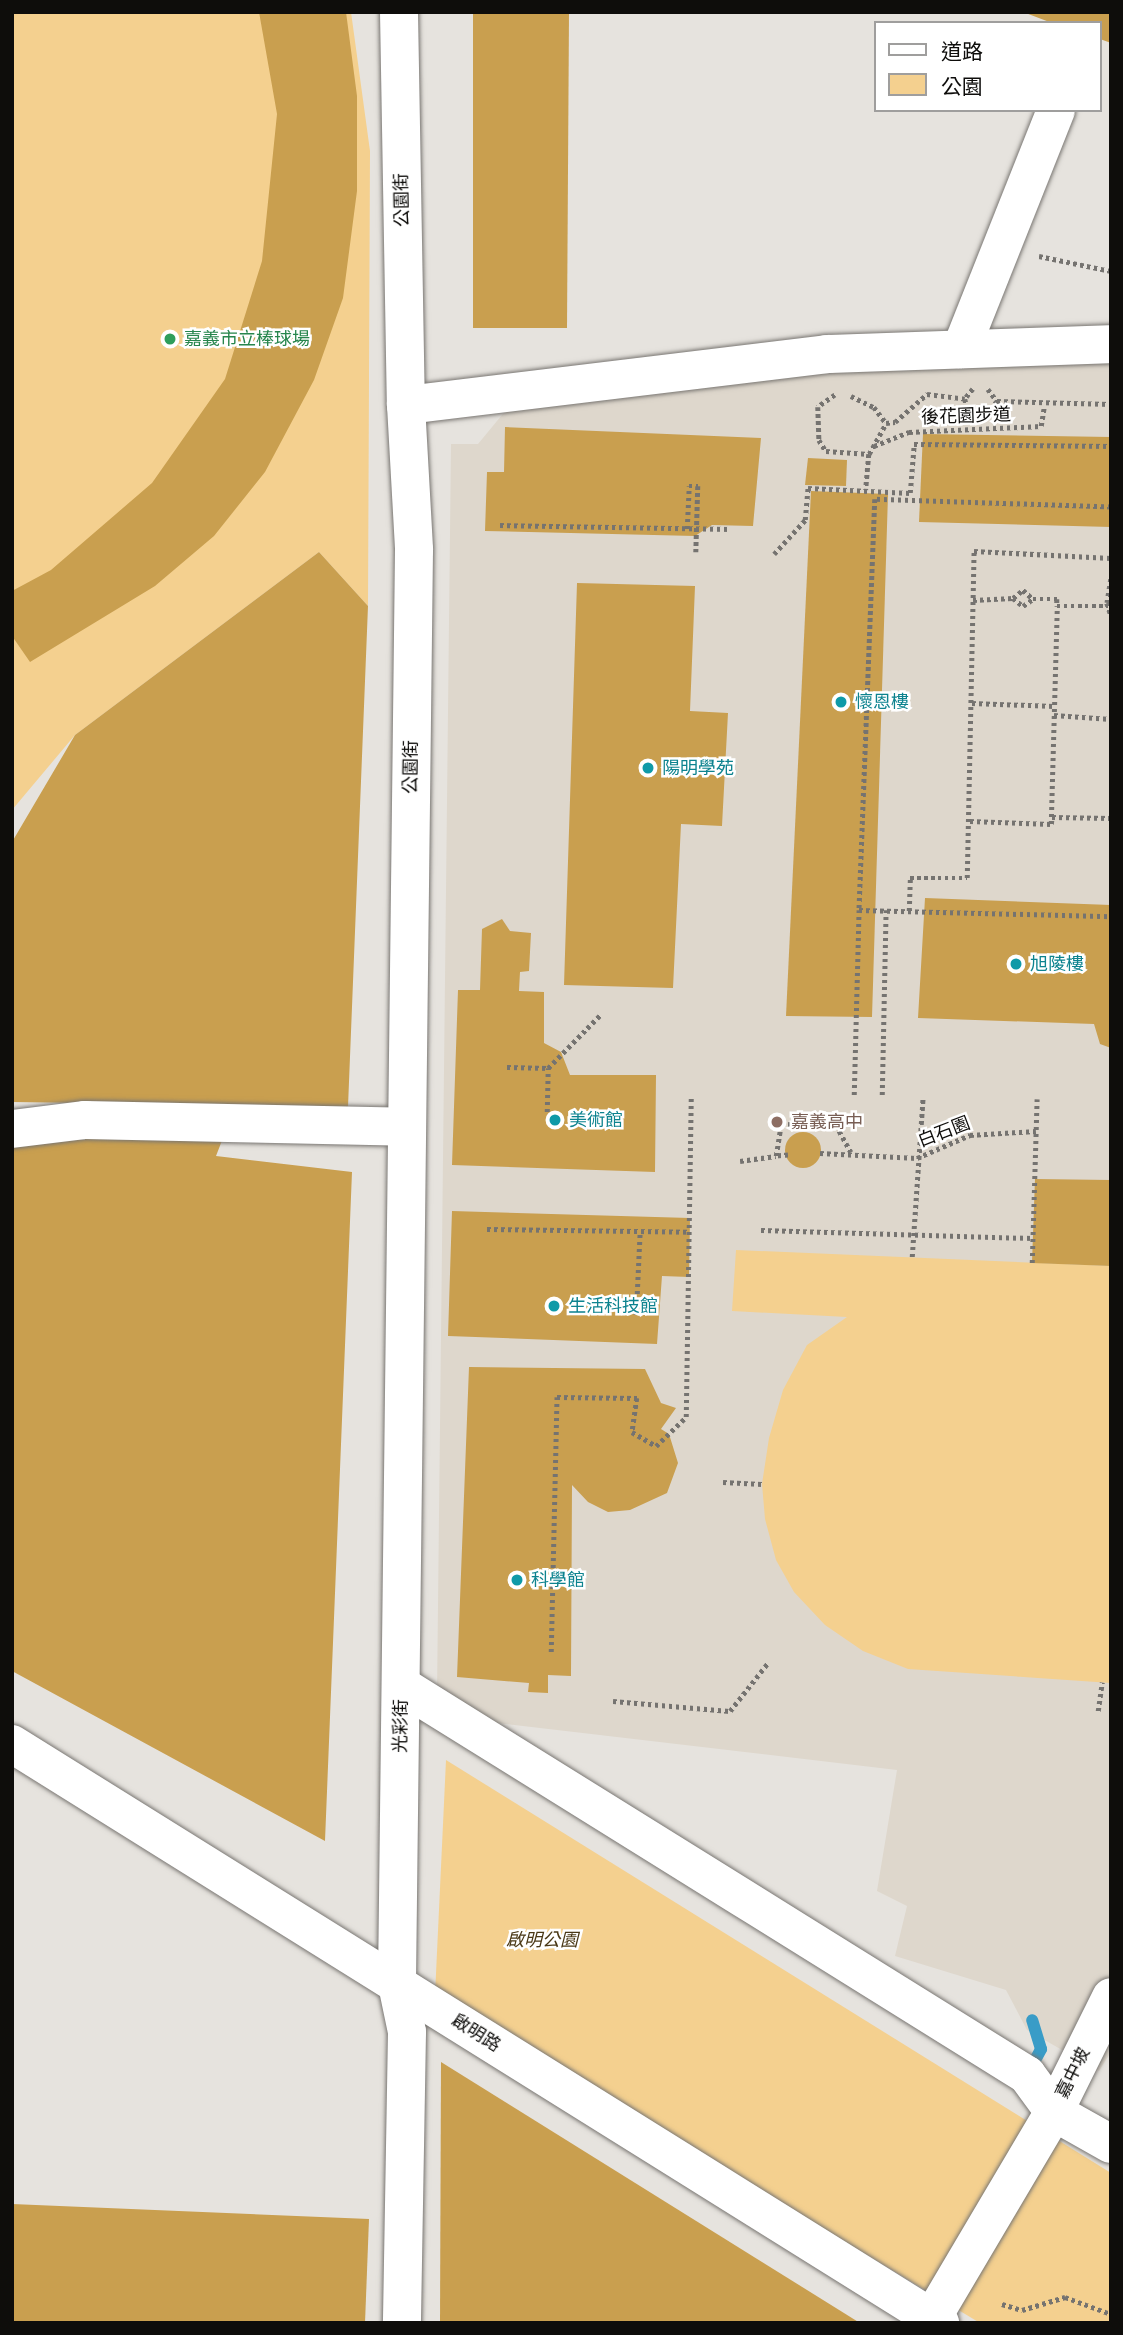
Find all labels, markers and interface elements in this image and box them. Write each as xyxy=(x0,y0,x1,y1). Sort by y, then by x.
legend xyxy=(874,21,1102,112)
text: 道路 xyxy=(941,37,983,65)
text: 公園 xyxy=(941,72,983,100)
street label: 公園街 xyxy=(391,173,413,227)
place label: 嘉義市立棒球場 xyxy=(184,328,310,350)
marker: 嘉義市立棒球場 xyxy=(162,331,178,347)
street label: 後花園步道 xyxy=(921,404,1011,428)
place label: 懷恩樓 xyxy=(855,691,909,713)
marker: 懷恩樓 xyxy=(833,694,849,710)
street label: 公園街 xyxy=(400,740,422,794)
place label: 陽明學苑 xyxy=(662,757,734,779)
marker: 陽明學苑 xyxy=(640,760,656,776)
place label: 旭陵樓 xyxy=(1030,953,1084,975)
marker: 旭陵樓 xyxy=(1008,956,1024,972)
place label: 美術館 xyxy=(569,1109,623,1131)
place label: 嘉義高中 xyxy=(791,1111,863,1133)
marker: 美術館 xyxy=(547,1112,563,1128)
street label: 白石園 xyxy=(915,1112,973,1152)
marker: 嘉義高中 xyxy=(769,1114,785,1130)
place label: 生活科技館 xyxy=(568,1295,658,1317)
marker: 生活科技館 xyxy=(546,1298,562,1314)
place label: 科學館 xyxy=(531,1569,585,1591)
marker: 科學館 xyxy=(509,1572,525,1588)
street label: 光彩街 xyxy=(390,1699,412,1753)
park label: 啟明公園 xyxy=(506,1929,578,1951)
street label: 啟明路 xyxy=(447,2010,505,2056)
street label: 嘉中坡 xyxy=(1051,2044,1095,2102)

